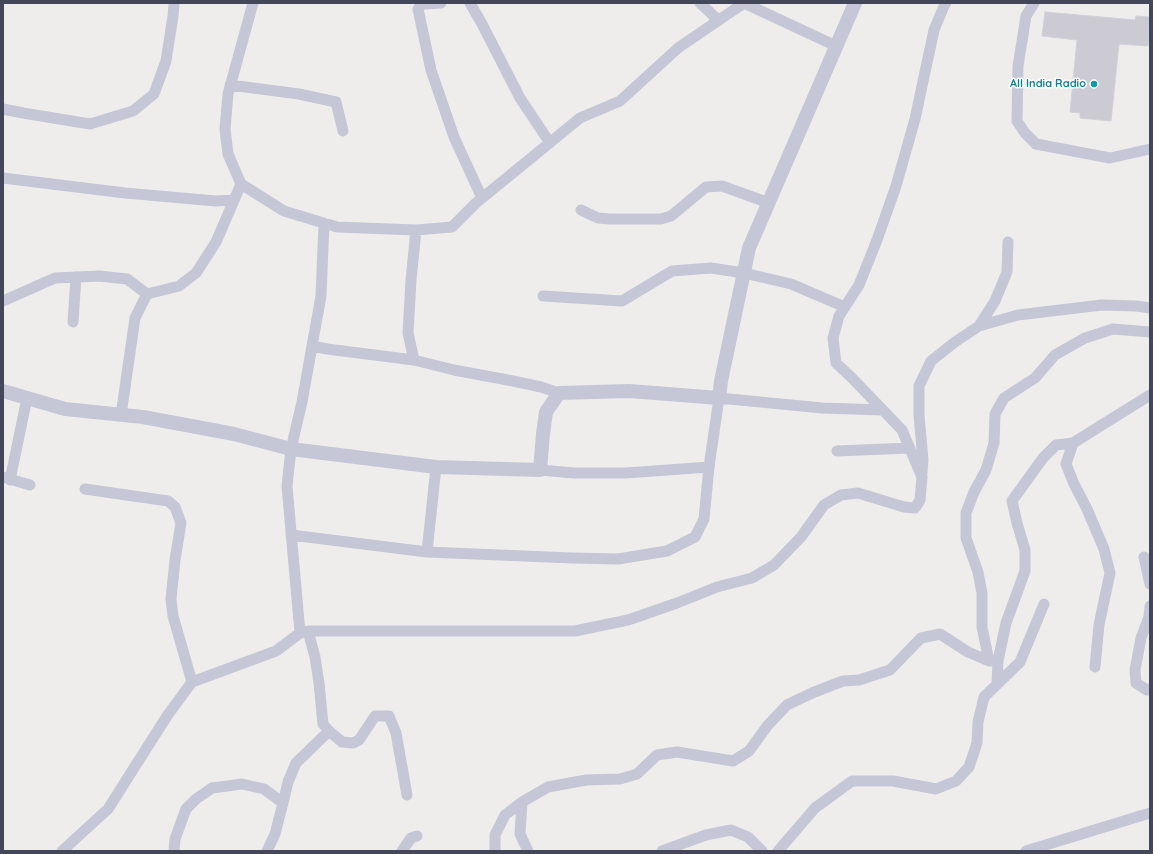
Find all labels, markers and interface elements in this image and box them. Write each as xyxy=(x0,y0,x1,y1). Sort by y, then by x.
place label: All India Radio xyxy=(1010,77,1086,91)
marker: All India Radio xyxy=(1089,79,1099,89)

